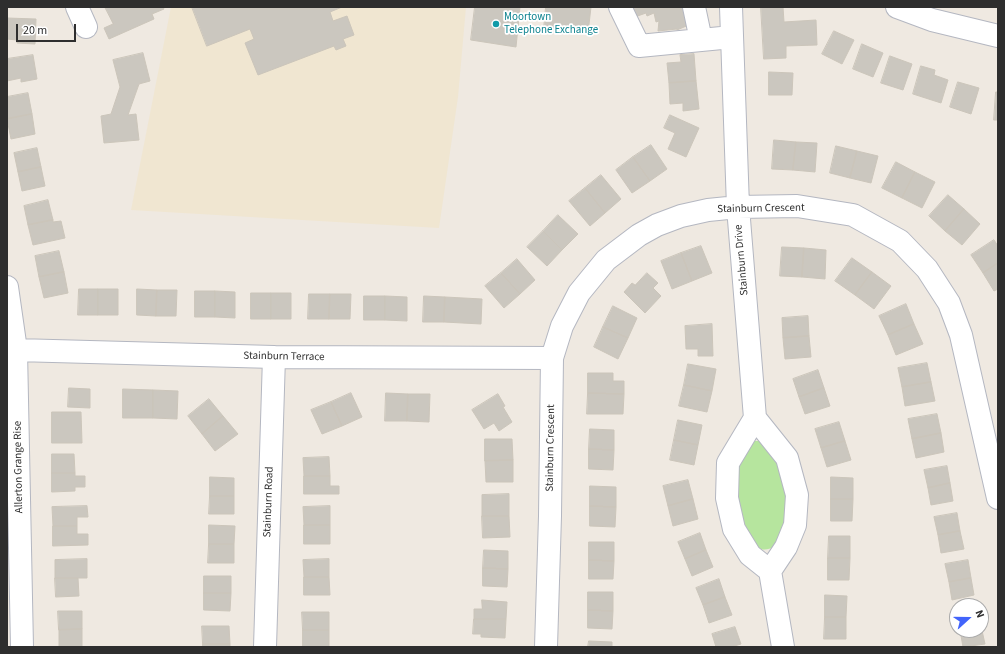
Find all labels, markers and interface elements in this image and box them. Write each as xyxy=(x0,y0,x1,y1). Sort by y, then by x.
place label: Moortown Telephone Exchange xyxy=(504,11,598,37)
scale bar xyxy=(18,16,78,42)
marker: Moortown Telephone Exchange xyxy=(491,19,501,29)
text: 20 m xyxy=(23,22,47,39)
street label: Stainburn Crescent xyxy=(717,202,805,216)
street label: Stainburn Drive xyxy=(732,224,752,296)
street label: Stainburn Terrace xyxy=(243,350,325,364)
street label: Stainburn Crescent xyxy=(544,404,558,492)
street label: Allerton Grange Rise xyxy=(12,421,26,513)
street label: Stainburn Road xyxy=(261,466,277,538)
north arrow xyxy=(949,598,989,638)
text: N xyxy=(971,608,988,620)

